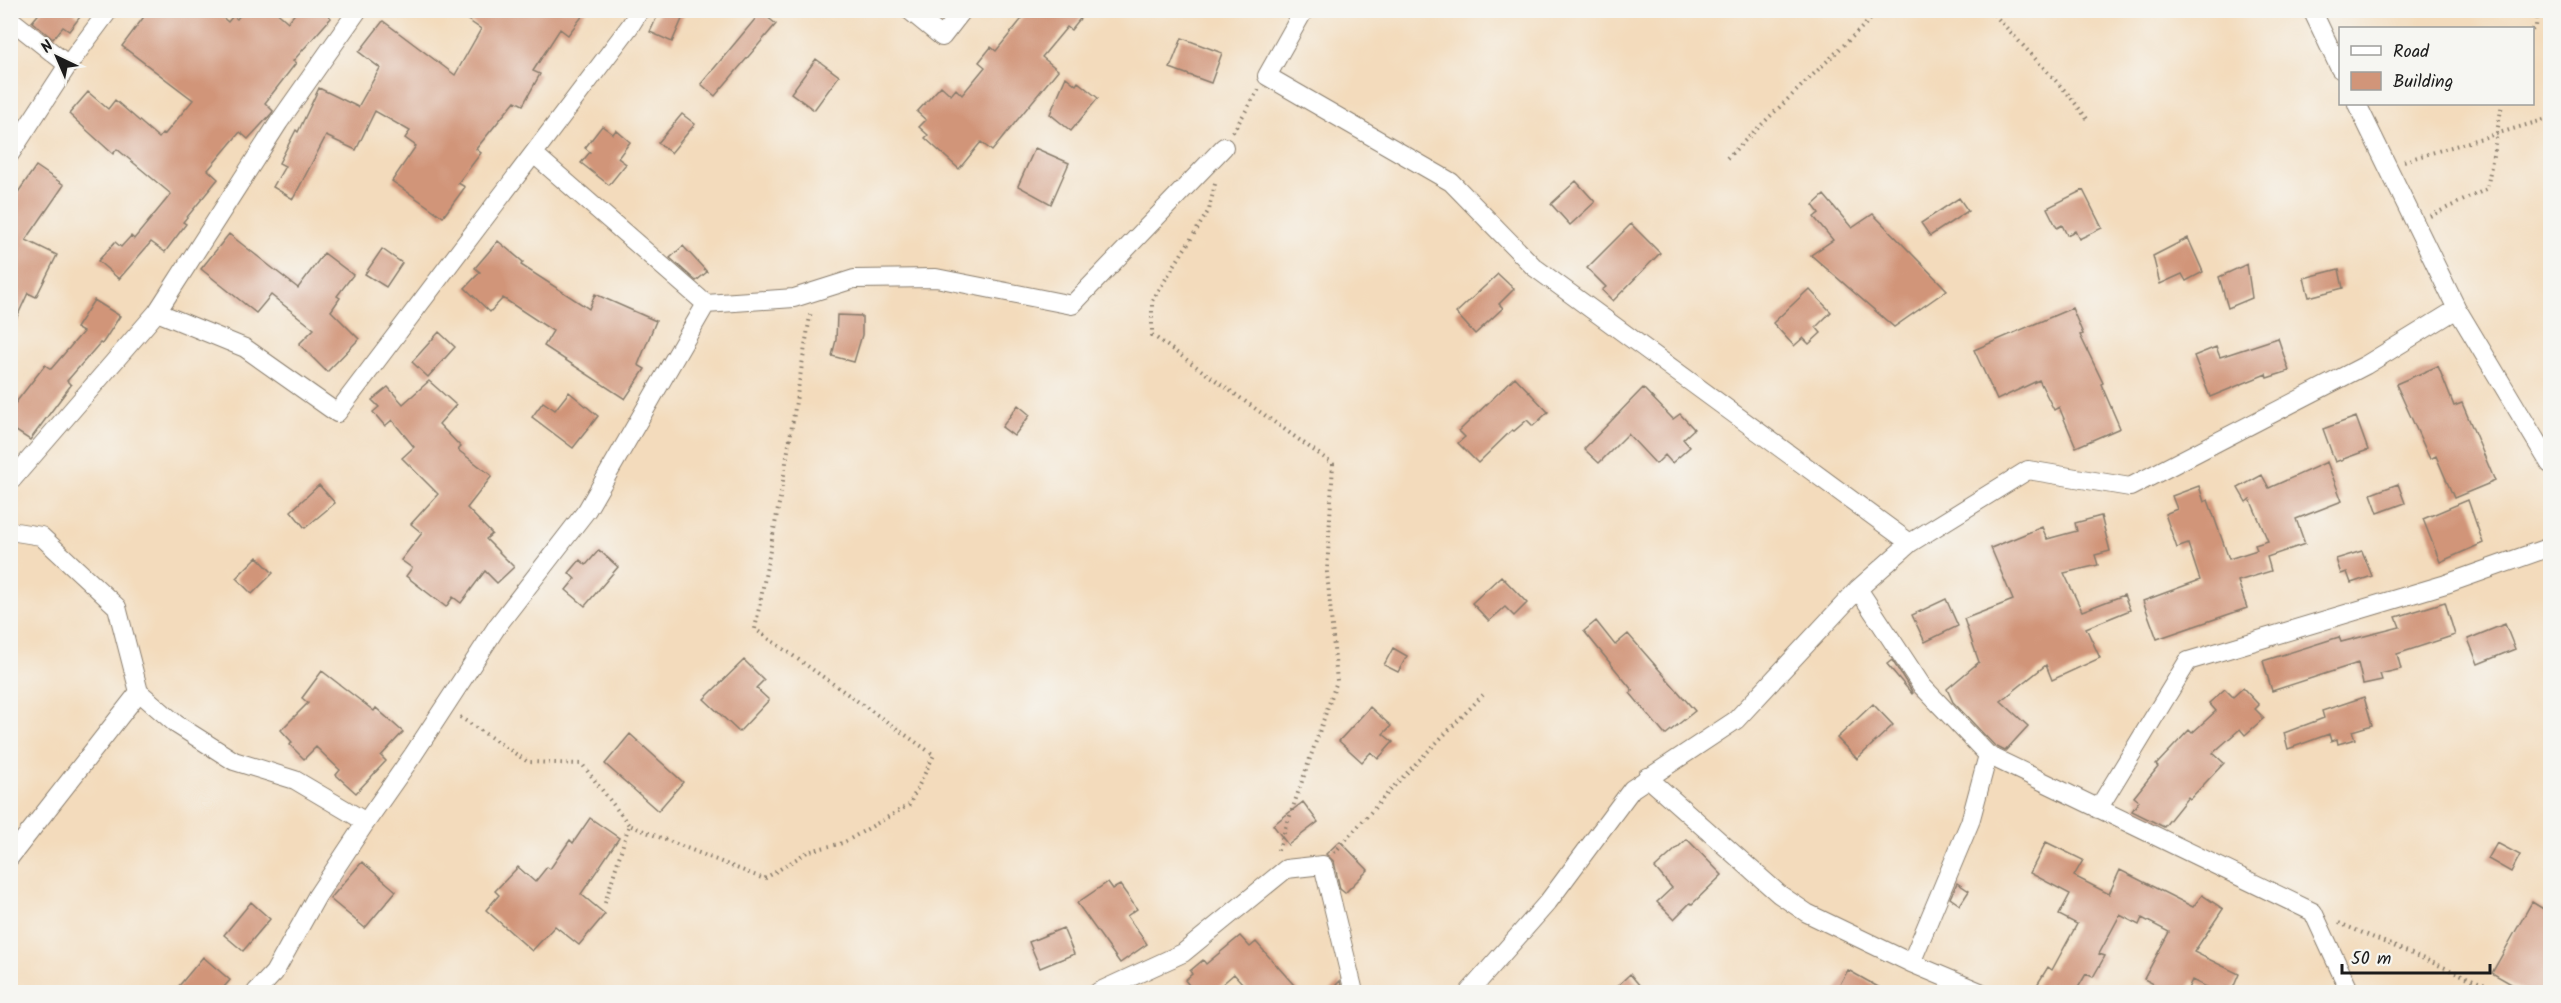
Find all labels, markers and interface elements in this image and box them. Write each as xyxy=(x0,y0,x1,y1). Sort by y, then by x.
north arrow xyxy=(27,27,87,87)
legend xyxy=(2339,27,2534,105)
text: N xyxy=(35,35,60,60)
text: Road xyxy=(2393,38,2430,67)
text: Building xyxy=(2393,68,2453,97)
scale bar xyxy=(2342,937,2490,975)
text: 50 m xyxy=(2351,945,2391,974)

